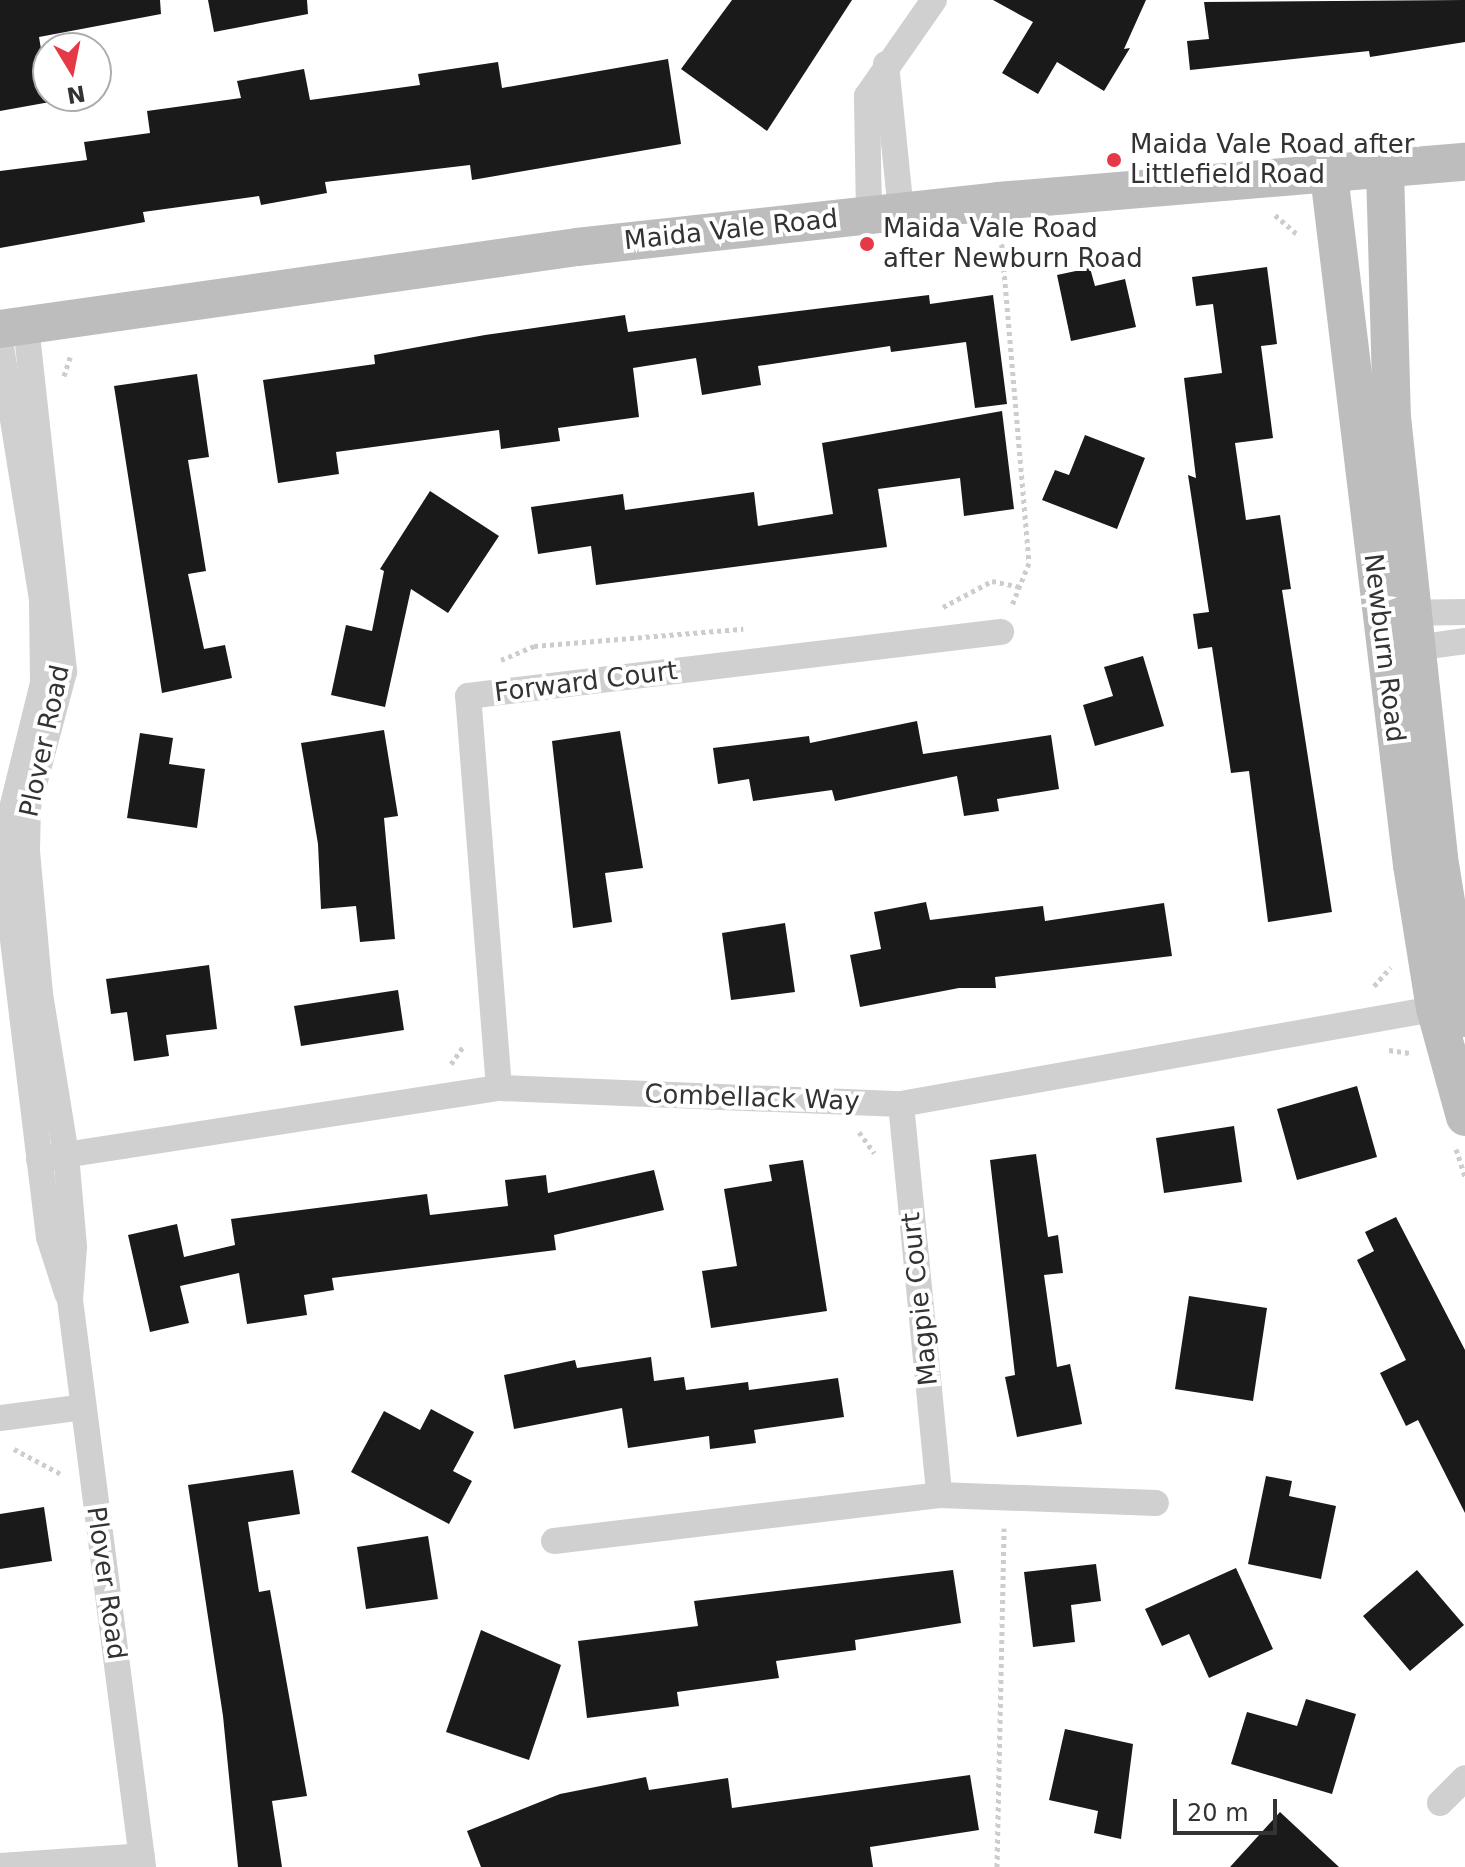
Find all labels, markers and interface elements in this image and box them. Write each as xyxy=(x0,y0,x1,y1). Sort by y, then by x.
north arrow xyxy=(32,32,112,112)
text: N xyxy=(65,80,87,108)
place label: Maida Vale Road after Littlefield Road xyxy=(1130,129,1414,190)
marker: Maida Vale Road after Littlefield Road xyxy=(1105,151,1123,169)
street label: Maida Vale Road xyxy=(623,203,839,257)
place label: Maida Vale Road after Newburn Road xyxy=(883,213,1143,274)
marker: Maida Vale Road after Newburn Road xyxy=(858,235,876,253)
street label: Newburn Road xyxy=(1357,552,1411,744)
street label: Forward Court xyxy=(493,655,679,709)
street label: Plover Road xyxy=(14,662,76,820)
street label: Combellack Way xyxy=(644,1079,860,1117)
street label: Magpie Court xyxy=(895,1211,945,1387)
street label: Plover Road xyxy=(80,1504,132,1662)
scale bar xyxy=(1177,1783,1281,1833)
text: 20 m xyxy=(1187,1799,1249,1827)

